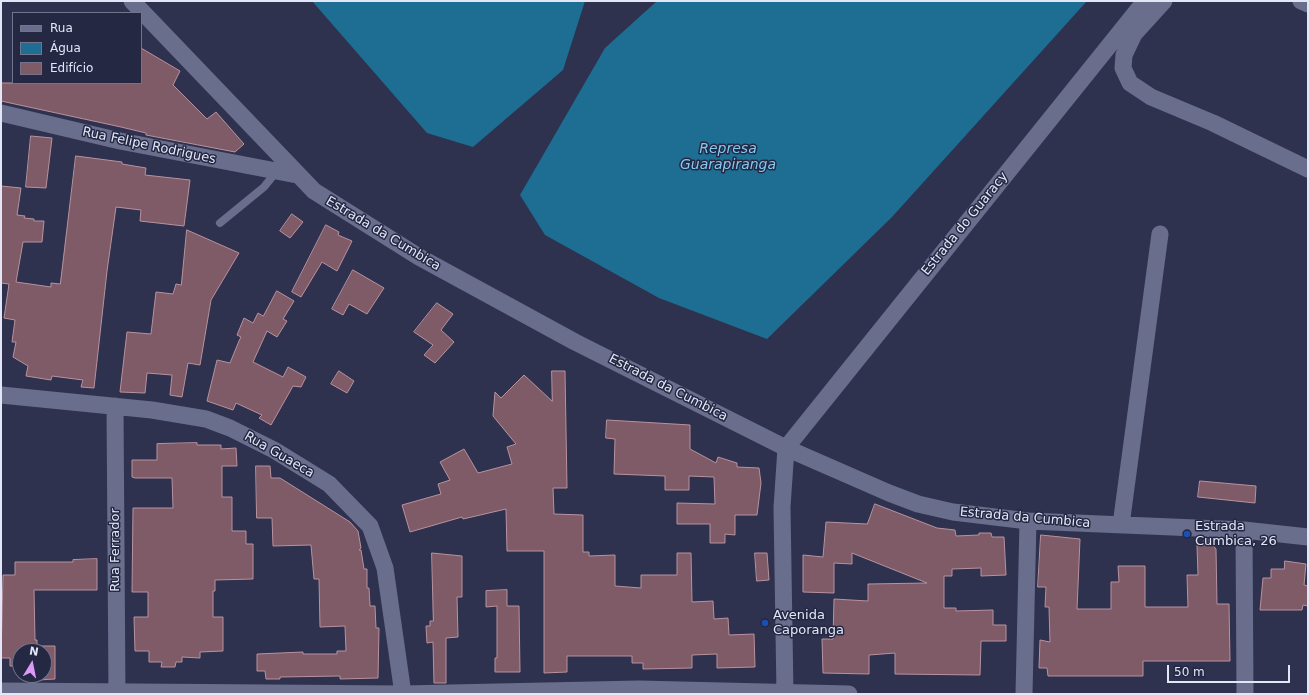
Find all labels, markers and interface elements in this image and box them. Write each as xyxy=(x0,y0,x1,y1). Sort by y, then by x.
legend xyxy=(12,12,142,84)
text: Rua xyxy=(50,21,73,35)
text: Água xyxy=(50,41,81,55)
text: Edifício xyxy=(50,61,93,75)
street label: Rua Felipe Rodrigues xyxy=(81,124,217,168)
water label: Represa Guarapiranga xyxy=(680,141,776,174)
street label: Estrada do Guaracy xyxy=(918,169,1012,279)
street label: Estrada da Cumbica xyxy=(323,194,443,274)
street label: Estrada da Cumbica xyxy=(606,351,730,425)
street label: Rua Guaeca xyxy=(241,429,317,481)
street label: Estrada da Cumbica xyxy=(959,505,1091,531)
street label: Rua Ferrador xyxy=(108,508,124,592)
place label: Estrada Cumbica, 26 xyxy=(1195,519,1277,550)
marker: Estrada Cumbica, 26 xyxy=(1182,529,1192,539)
place label: Avenida Caporanga xyxy=(773,608,844,639)
marker: Avenida Caporanga xyxy=(760,618,770,628)
north arrow xyxy=(12,643,52,683)
text: N xyxy=(28,644,40,659)
scale bar xyxy=(1169,657,1292,683)
text: 50 m xyxy=(1174,665,1205,679)

